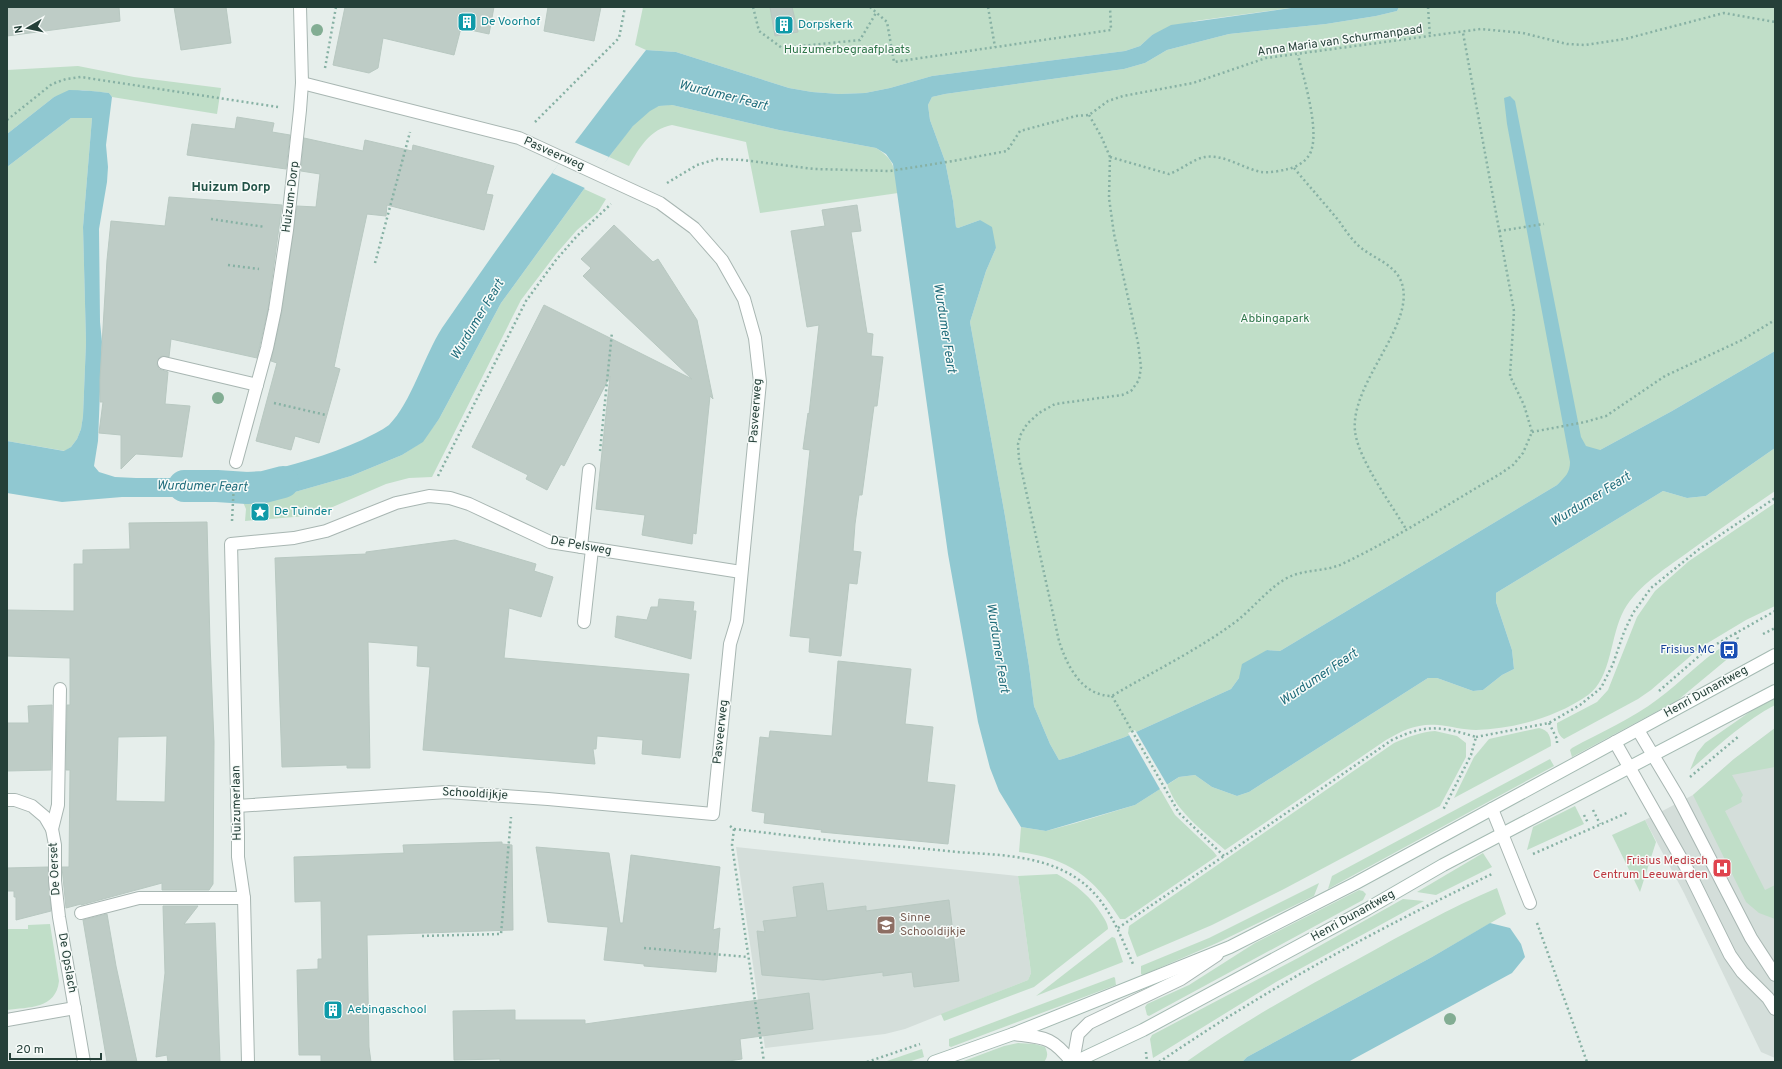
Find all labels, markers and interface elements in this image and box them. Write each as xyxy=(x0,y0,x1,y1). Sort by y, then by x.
north arrow xyxy=(8,8,48,48)
building icon: De Voorhof xyxy=(456,11,478,33)
place label: De Voorhof xyxy=(481,14,540,30)
building icon: Dorpskerk xyxy=(773,14,795,36)
place label: Dorpskerk xyxy=(798,17,853,33)
street label: Anna Maria van Schurmanpaad xyxy=(1256,21,1424,61)
text: N xyxy=(12,24,27,34)
park label: Huizumerbegraafplaats xyxy=(784,42,910,58)
water label: Wurdumer Feart xyxy=(677,77,770,115)
street label: Pasveerweg xyxy=(521,133,587,175)
street label: Huizum-Dorp xyxy=(279,160,303,234)
district label: Huizum Dorp xyxy=(191,180,271,196)
water label: Wurdumer Feart xyxy=(448,276,509,363)
water label: Wurdumer Feart xyxy=(929,282,959,375)
park label: Abbingapark xyxy=(1240,311,1310,327)
street label: Pasveerweg xyxy=(746,378,766,444)
water label: Wurdumer Feart xyxy=(1548,468,1635,531)
water label: Wurdumer Feart xyxy=(156,478,249,496)
place icon: De Tuinder xyxy=(249,501,271,523)
place label: De Tuinder xyxy=(274,504,332,520)
street label: De Pelsweg xyxy=(549,533,613,559)
water label: Wurdumer Feart xyxy=(982,602,1012,695)
bus stop icon: Frisius MC xyxy=(1718,639,1740,661)
place label: Frisius MC xyxy=(1660,642,1715,658)
water label: Wurdumer Feart xyxy=(1277,645,1362,710)
street label: Henri Dunantweg xyxy=(1661,662,1751,722)
street label: Pasveerweg xyxy=(710,699,732,765)
street label: Huizumerlaan xyxy=(228,765,246,841)
street label: Schooldijkje xyxy=(442,784,508,804)
street label: De Oerset xyxy=(46,842,64,896)
place label: Frisius Medisch Centrum Leeuwarden xyxy=(1593,853,1708,883)
hospital icon: Frisius Medisch Centrum Leeuwarden xyxy=(1711,857,1733,879)
street label: Henri Dunantweg xyxy=(1308,886,1398,946)
place label: Sinne Schooldijkje xyxy=(900,910,966,940)
school or university icon: Sinne Schooldijkje xyxy=(875,914,897,936)
street label: De Opslach xyxy=(54,932,80,994)
building icon: Aebingaschool xyxy=(322,999,344,1021)
place label: Aebingaschool xyxy=(347,1002,427,1018)
scale bar xyxy=(10,1035,101,1061)
text: 20 m xyxy=(16,1042,44,1058)

